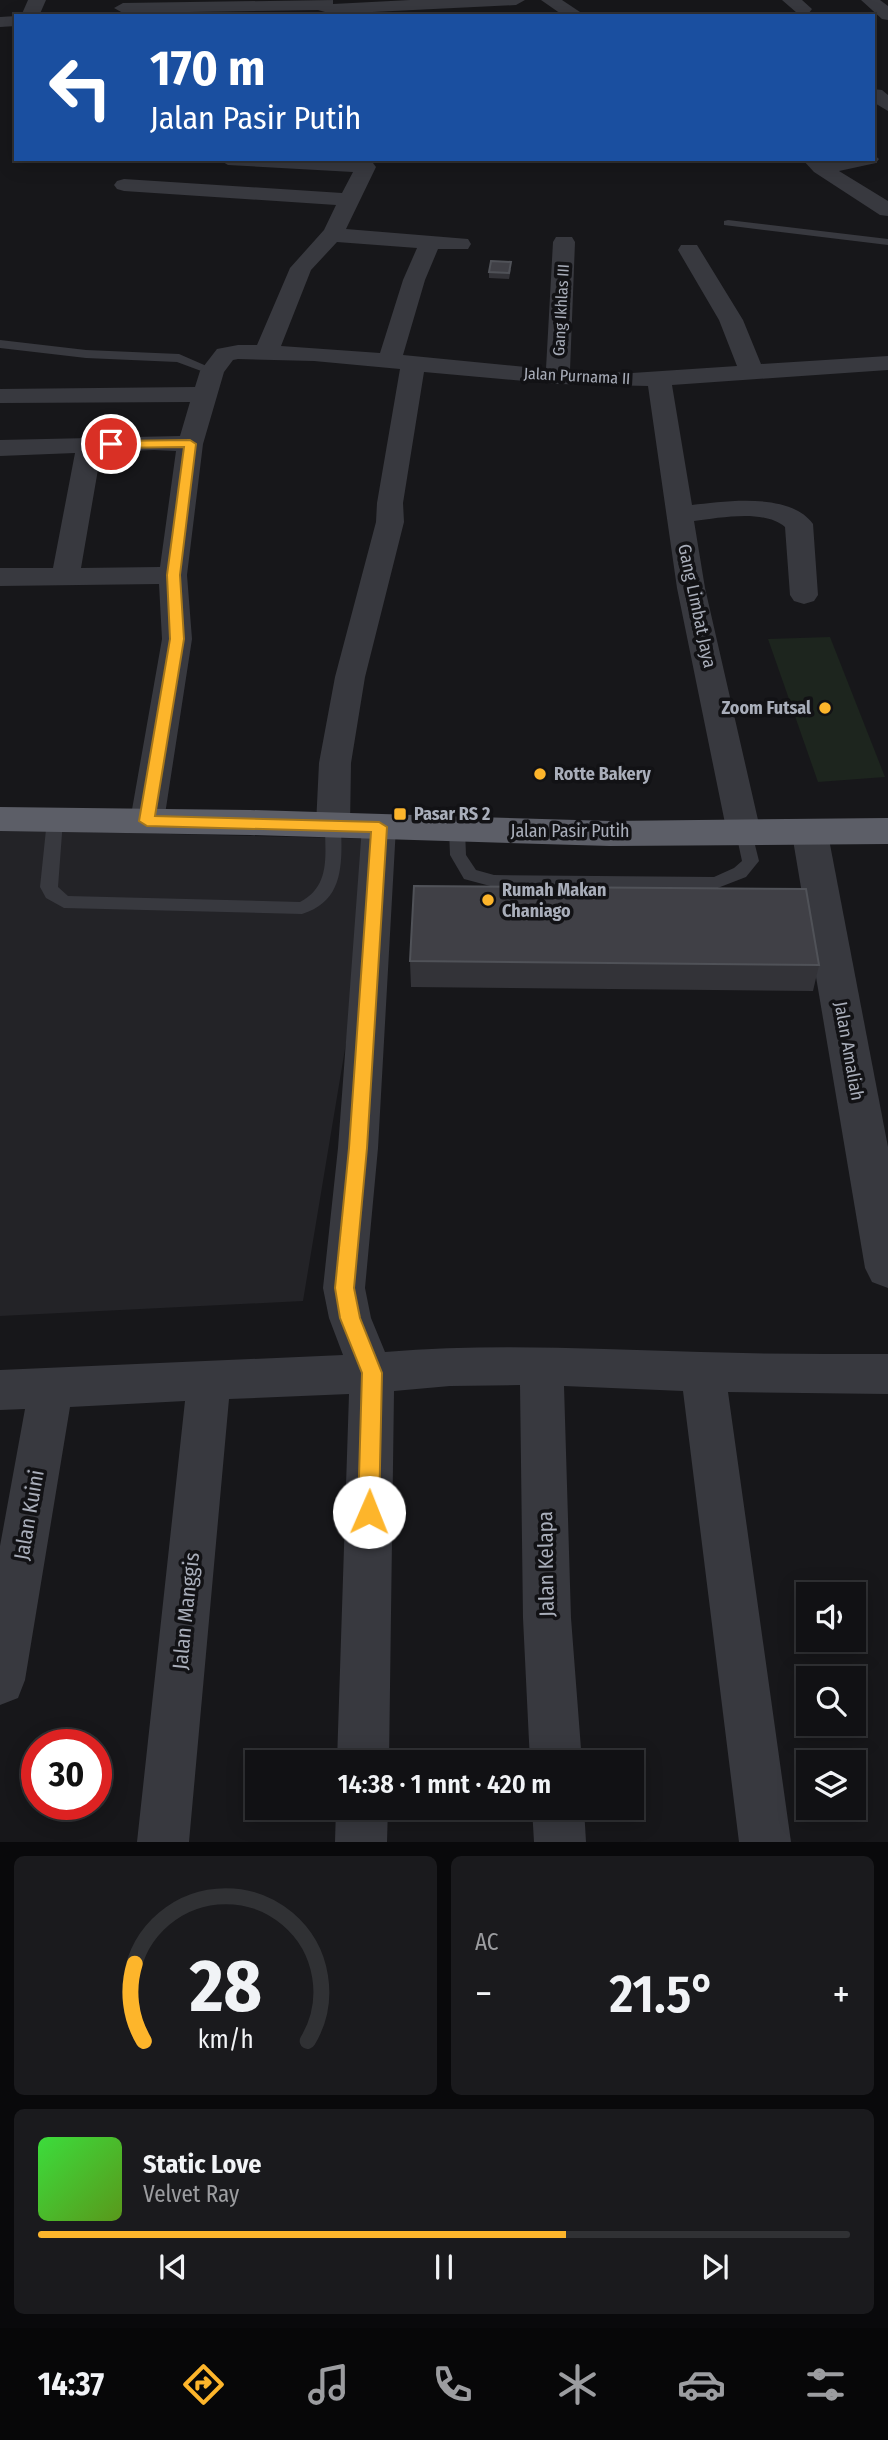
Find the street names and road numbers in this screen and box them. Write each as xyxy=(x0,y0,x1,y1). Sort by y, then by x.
street label: Gang Ikhlas III xyxy=(549,264,573,356)
street label: Jalan Purnama II xyxy=(523,364,631,388)
street label: Gang Limbat Jaya xyxy=(673,542,721,670)
street label: Jalan Pasir Putih xyxy=(511,820,629,842)
street label: Jalan Amaliah xyxy=(829,1000,869,1102)
street label: Jalan Kuini xyxy=(8,1468,50,1562)
street label: Jalan Kelapa xyxy=(532,1511,560,1617)
street label: Jalan Manggis xyxy=(167,1551,205,1671)

